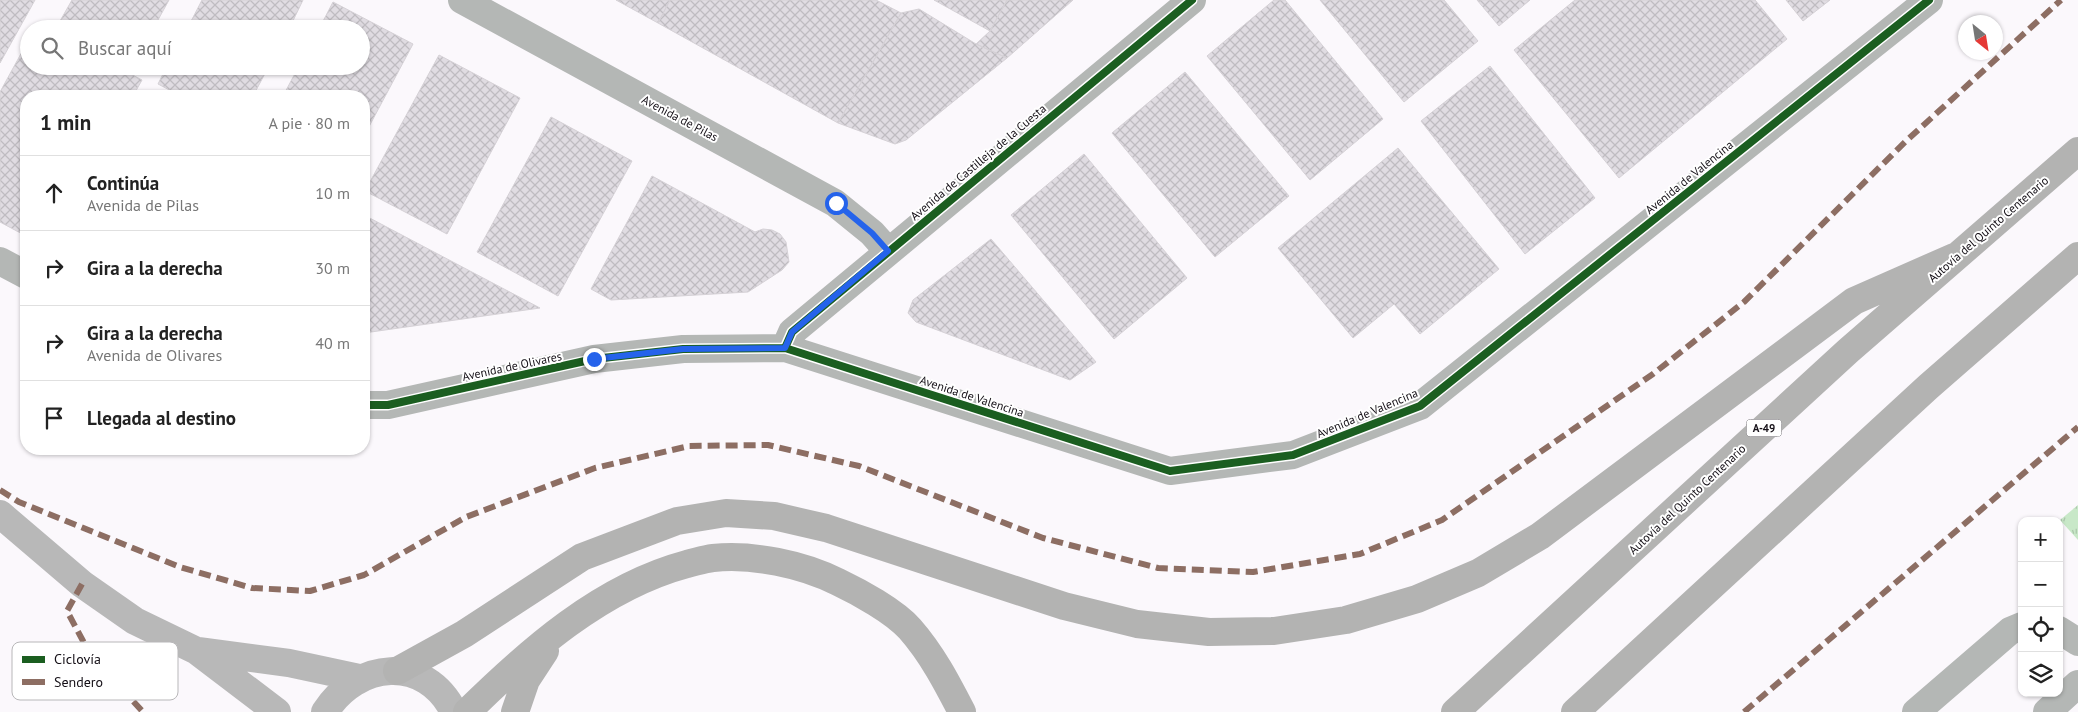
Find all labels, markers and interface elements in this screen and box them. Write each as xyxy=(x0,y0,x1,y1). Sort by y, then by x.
north arrow xyxy=(1958,15,2003,60)
search box xyxy=(20,20,370,75)
icon: search xyxy=(38,34,66,62)
text: Buscar aquí xyxy=(78,36,172,60)
street label: Avenida de Pilas xyxy=(639,92,721,144)
street label: Avenida de Castilleja de la Cuesta xyxy=(907,101,1049,223)
text: 1 min xyxy=(40,109,91,136)
text: A pie · 80 m xyxy=(268,113,350,133)
street label: Avenida de Valencina xyxy=(1642,137,1736,217)
text: Continúa xyxy=(87,171,159,195)
street label: Autovía del Quinto Centenario xyxy=(1925,173,2051,285)
icon: ahead xyxy=(40,179,68,207)
text: 10 m xyxy=(315,183,350,203)
route start xyxy=(825,192,848,215)
text: Avenida de Pilas xyxy=(87,195,199,215)
icon: right xyxy=(40,254,68,282)
text: Gira a la derecha xyxy=(87,256,223,280)
text: 30 m xyxy=(315,258,350,278)
text: Gira a la derecha xyxy=(87,321,223,345)
icon: right xyxy=(40,329,68,357)
text: 40 m xyxy=(315,333,350,353)
text: Avenida de Olivares xyxy=(87,345,222,365)
street label: Avenida de Olivares xyxy=(461,348,563,384)
route end xyxy=(583,348,606,371)
street label: Avenida de Valencina xyxy=(918,372,1026,420)
street label: Avenida de Valencina xyxy=(1314,385,1420,441)
icon: arrive xyxy=(40,404,68,432)
text: Llegada al destino xyxy=(87,406,236,430)
road number: A-49 xyxy=(1746,419,1782,436)
street label: Autovía del Quinto Centenario xyxy=(1625,441,1749,557)
map controls xyxy=(2018,517,2063,697)
button: + xyxy=(2018,517,2063,562)
button: − xyxy=(2018,562,2063,607)
button: locate xyxy=(2018,607,2063,652)
legend xyxy=(12,642,178,700)
text: Ciclovía xyxy=(54,650,101,668)
button: layers xyxy=(2018,652,2063,697)
text: Sendero xyxy=(54,673,103,691)

